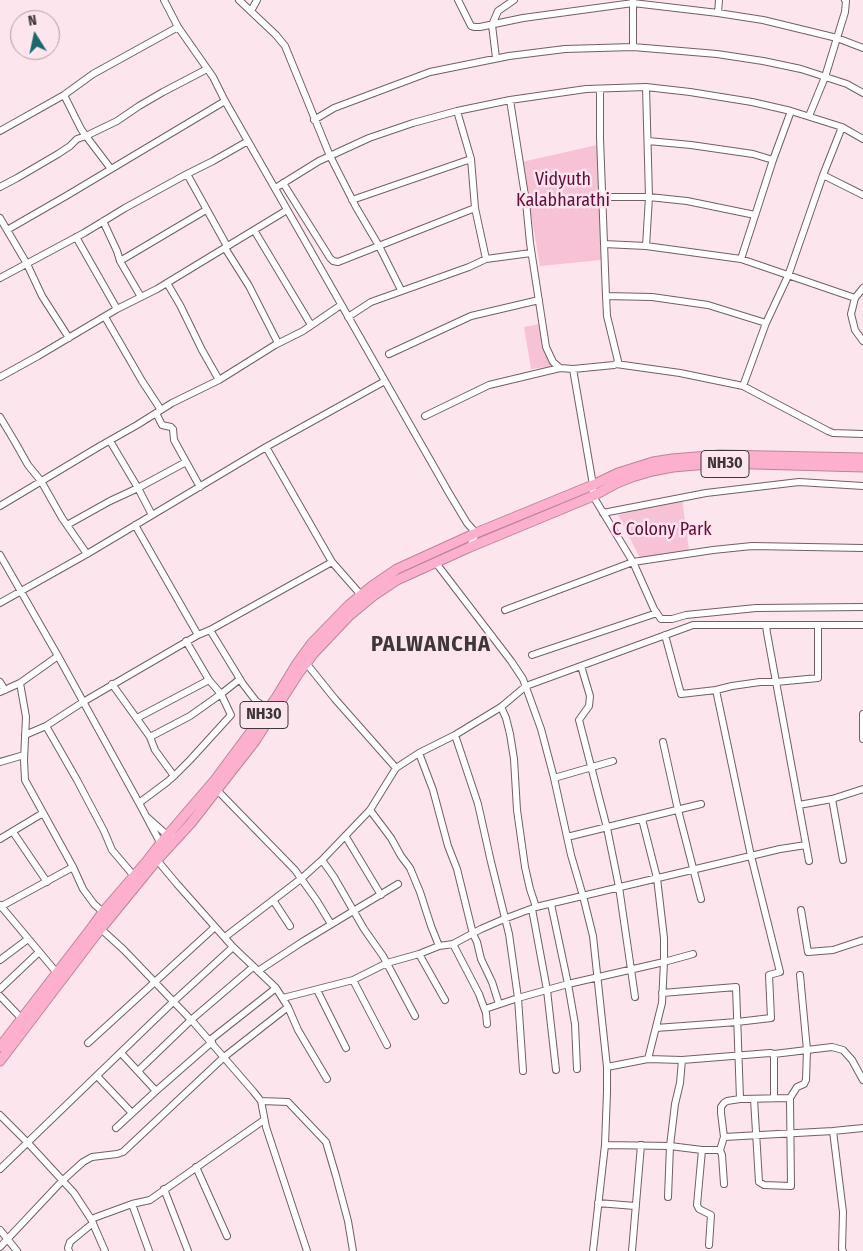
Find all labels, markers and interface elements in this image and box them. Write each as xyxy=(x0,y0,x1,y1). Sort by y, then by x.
north arrow xyxy=(10,10,60,60)
text: N xyxy=(27,12,38,30)
park label: Vidyuth Kalabharathi xyxy=(516,169,610,212)
road number: NH30 xyxy=(701,450,749,478)
park label: C Colony Park xyxy=(612,519,712,541)
district label: PALWANCHA xyxy=(370,632,492,658)
road number: NH30 xyxy=(240,702,288,728)

